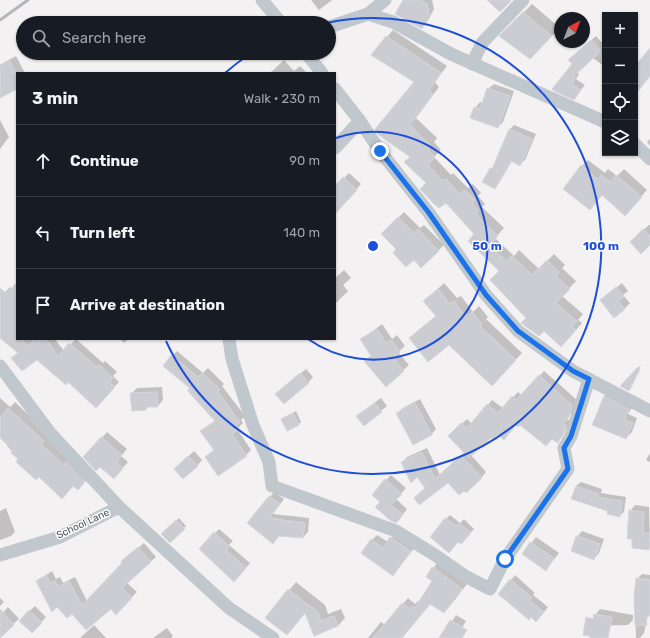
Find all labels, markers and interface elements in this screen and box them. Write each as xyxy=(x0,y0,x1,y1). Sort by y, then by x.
north arrow xyxy=(554,12,590,48)
map controls xyxy=(602,12,638,156)
button: + xyxy=(602,12,638,48)
search box xyxy=(16,16,336,60)
icon: search xyxy=(30,27,52,49)
text: Search here xyxy=(62,29,146,47)
button: − xyxy=(602,48,638,84)
button: locate xyxy=(602,84,638,120)
text: 3 min xyxy=(32,88,78,108)
text: Walk · 230 m xyxy=(244,91,320,106)
button: layers xyxy=(602,120,638,156)
route end xyxy=(371,142,389,160)
icon: ahead xyxy=(32,150,54,172)
text: Continue xyxy=(70,152,139,170)
text: 90 m xyxy=(289,153,320,168)
icon: left xyxy=(32,222,54,244)
text: Turn left xyxy=(70,224,135,242)
text: 140 m xyxy=(283,225,320,240)
centre of rings xyxy=(366,239,380,253)
text: 50 m xyxy=(472,239,502,253)
text: 100 m xyxy=(583,239,619,253)
icon: arrive xyxy=(32,294,54,316)
text: Arrive at destination xyxy=(70,296,225,314)
street label: School Lane xyxy=(55,506,112,541)
route start xyxy=(496,550,514,568)

